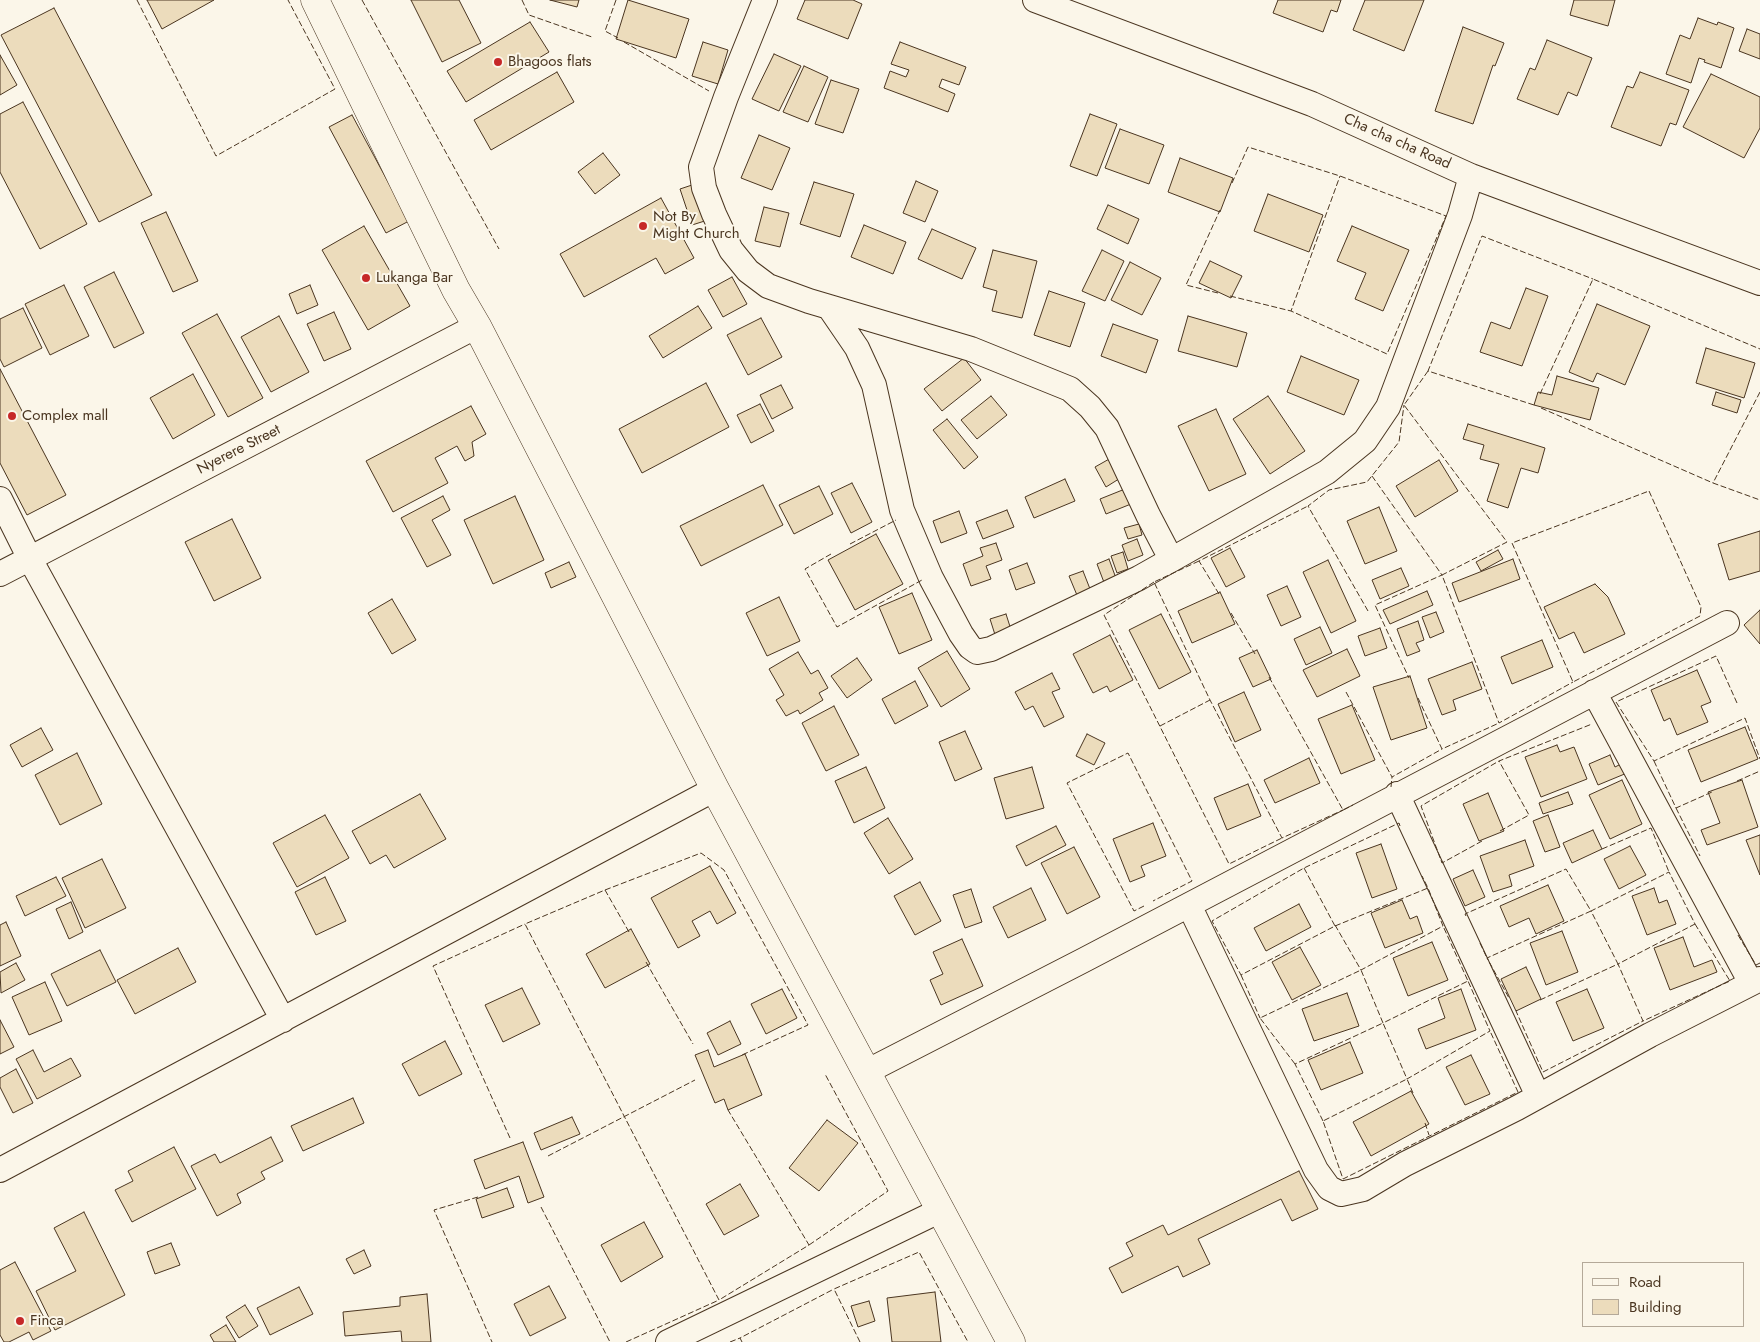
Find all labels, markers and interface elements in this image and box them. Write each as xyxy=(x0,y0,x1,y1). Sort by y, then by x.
place label: Bhagoos flats xyxy=(508,53,592,71)
marker: Bhagoos flats xyxy=(492,56,504,68)
street label: Cha cha cha Road xyxy=(1340,110,1454,174)
place label: Not By Might Church xyxy=(653,208,740,243)
marker: Not By Might Church xyxy=(637,220,649,232)
place label: Lukanga Bar xyxy=(376,269,453,287)
marker: Lukanga Bar xyxy=(360,272,372,284)
place label: Complex mall xyxy=(22,407,108,425)
marker: Complex mall xyxy=(6,410,18,422)
street label: Nyerere Street xyxy=(194,421,284,479)
legend xyxy=(1582,1262,1745,1327)
text: Road xyxy=(1629,1271,1661,1293)
text: Building xyxy=(1629,1296,1681,1318)
place label: Finca xyxy=(30,1312,64,1330)
marker: Finca xyxy=(14,1315,26,1327)

